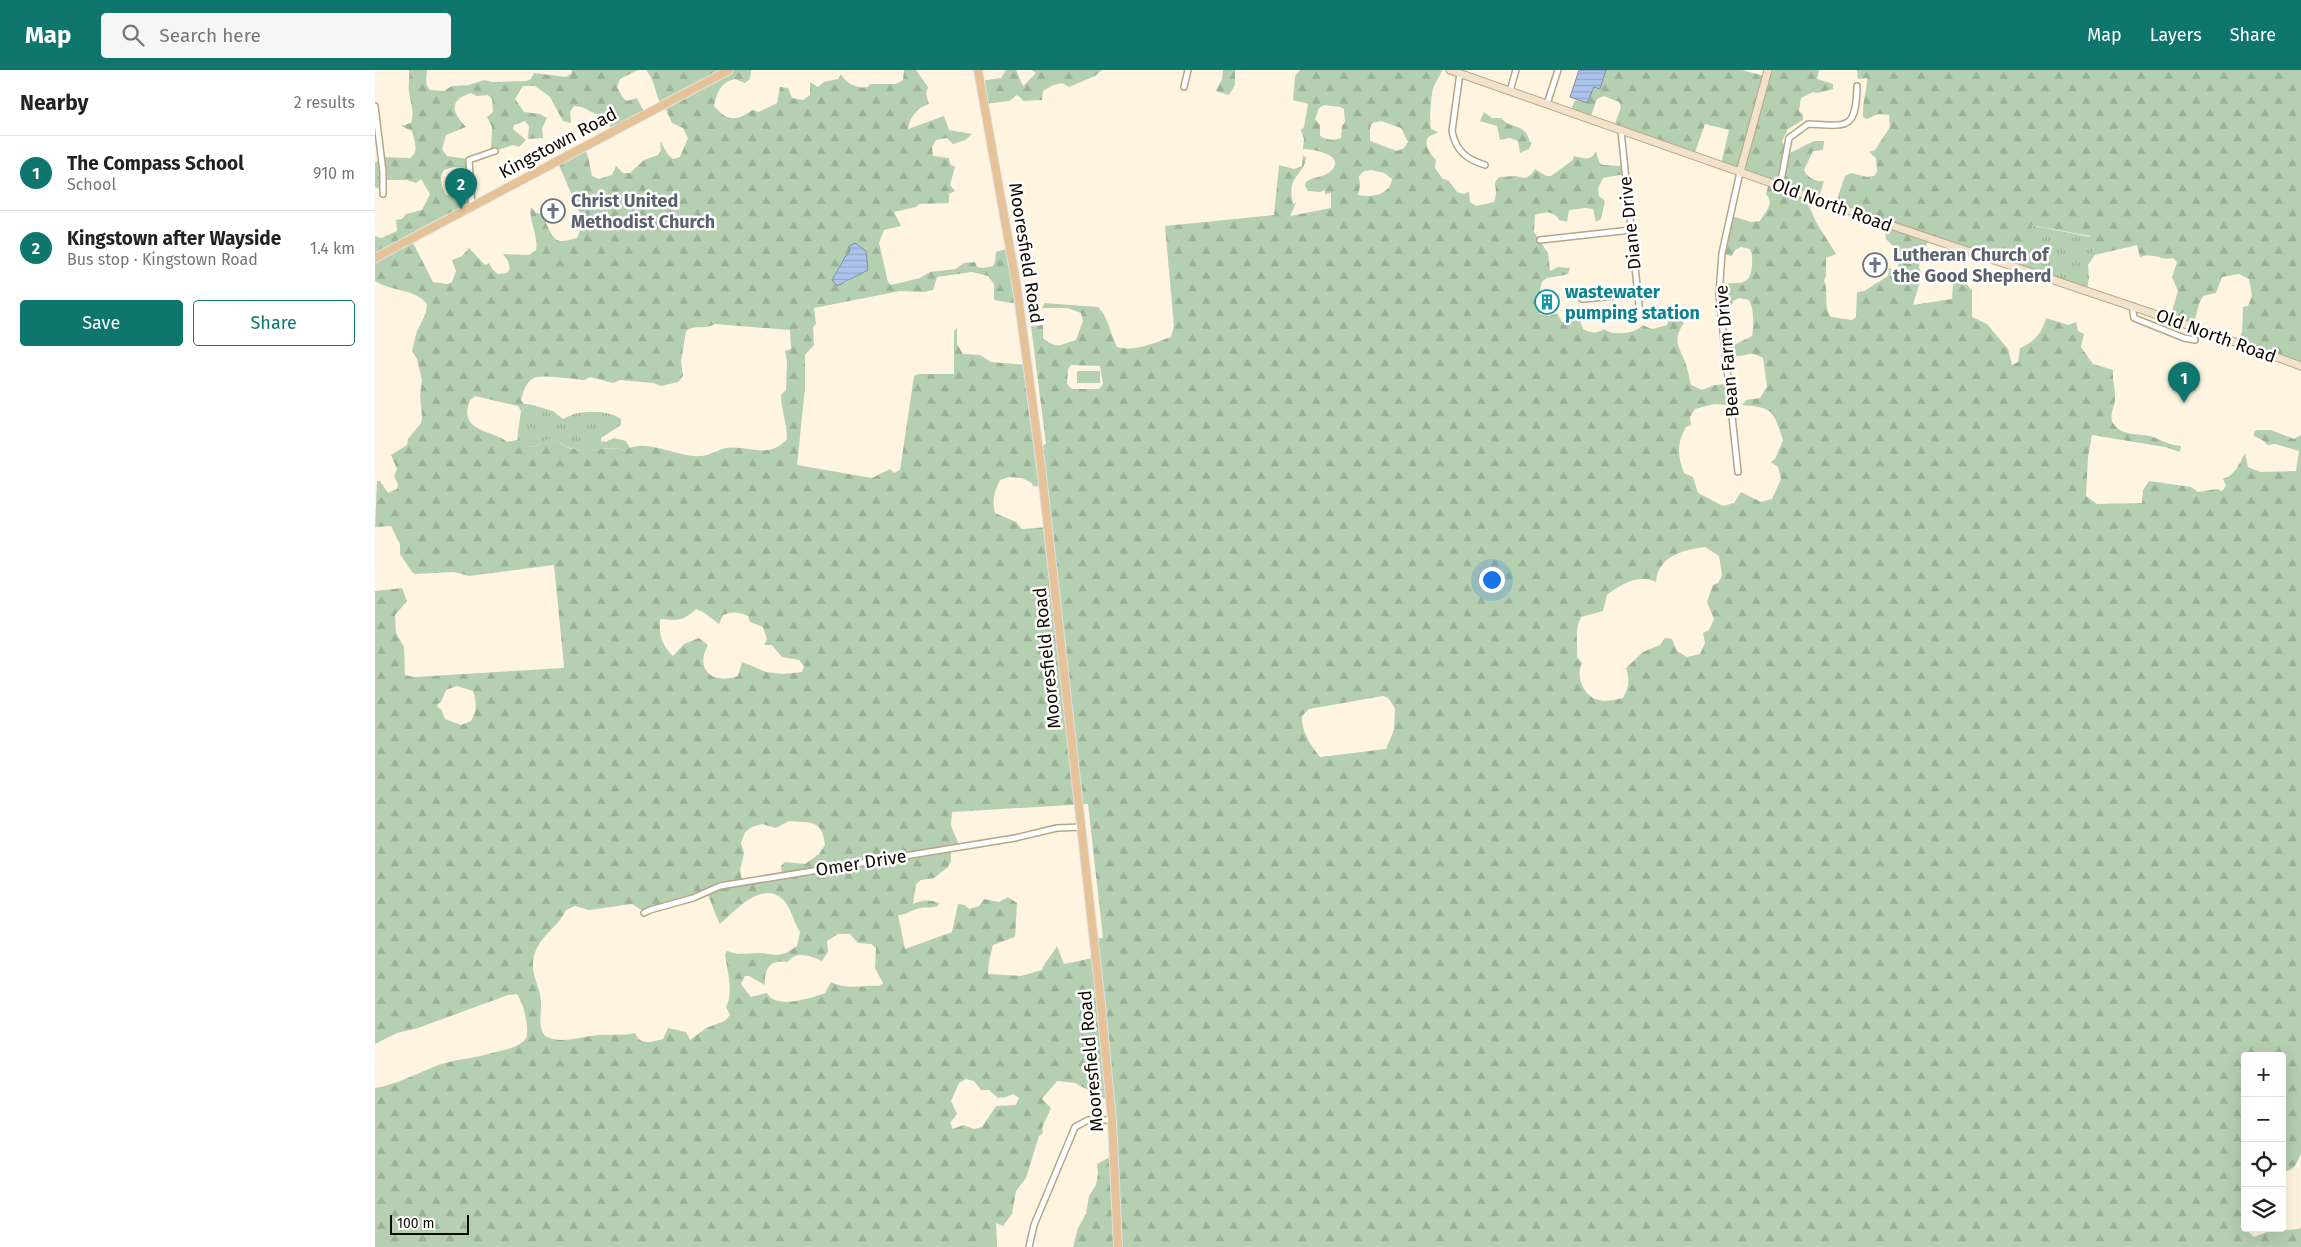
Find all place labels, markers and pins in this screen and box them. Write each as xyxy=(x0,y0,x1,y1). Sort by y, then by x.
pin: 2 xyxy=(445,168,477,209)
place label: Christ United Methodist Church xyxy=(571,190,715,233)
church icon: Christ United Methodist Church xyxy=(540,198,566,224)
place label: Lutheran Church of the Good Shepherd xyxy=(1893,244,2051,287)
church icon: Lutheran Church of the Good Shepherd xyxy=(1862,252,1888,278)
place label: wastewater pumping station xyxy=(1565,281,1700,324)
building icon: wastewater pumping station xyxy=(1534,289,1560,315)
pin: 1 xyxy=(2168,362,2200,403)

